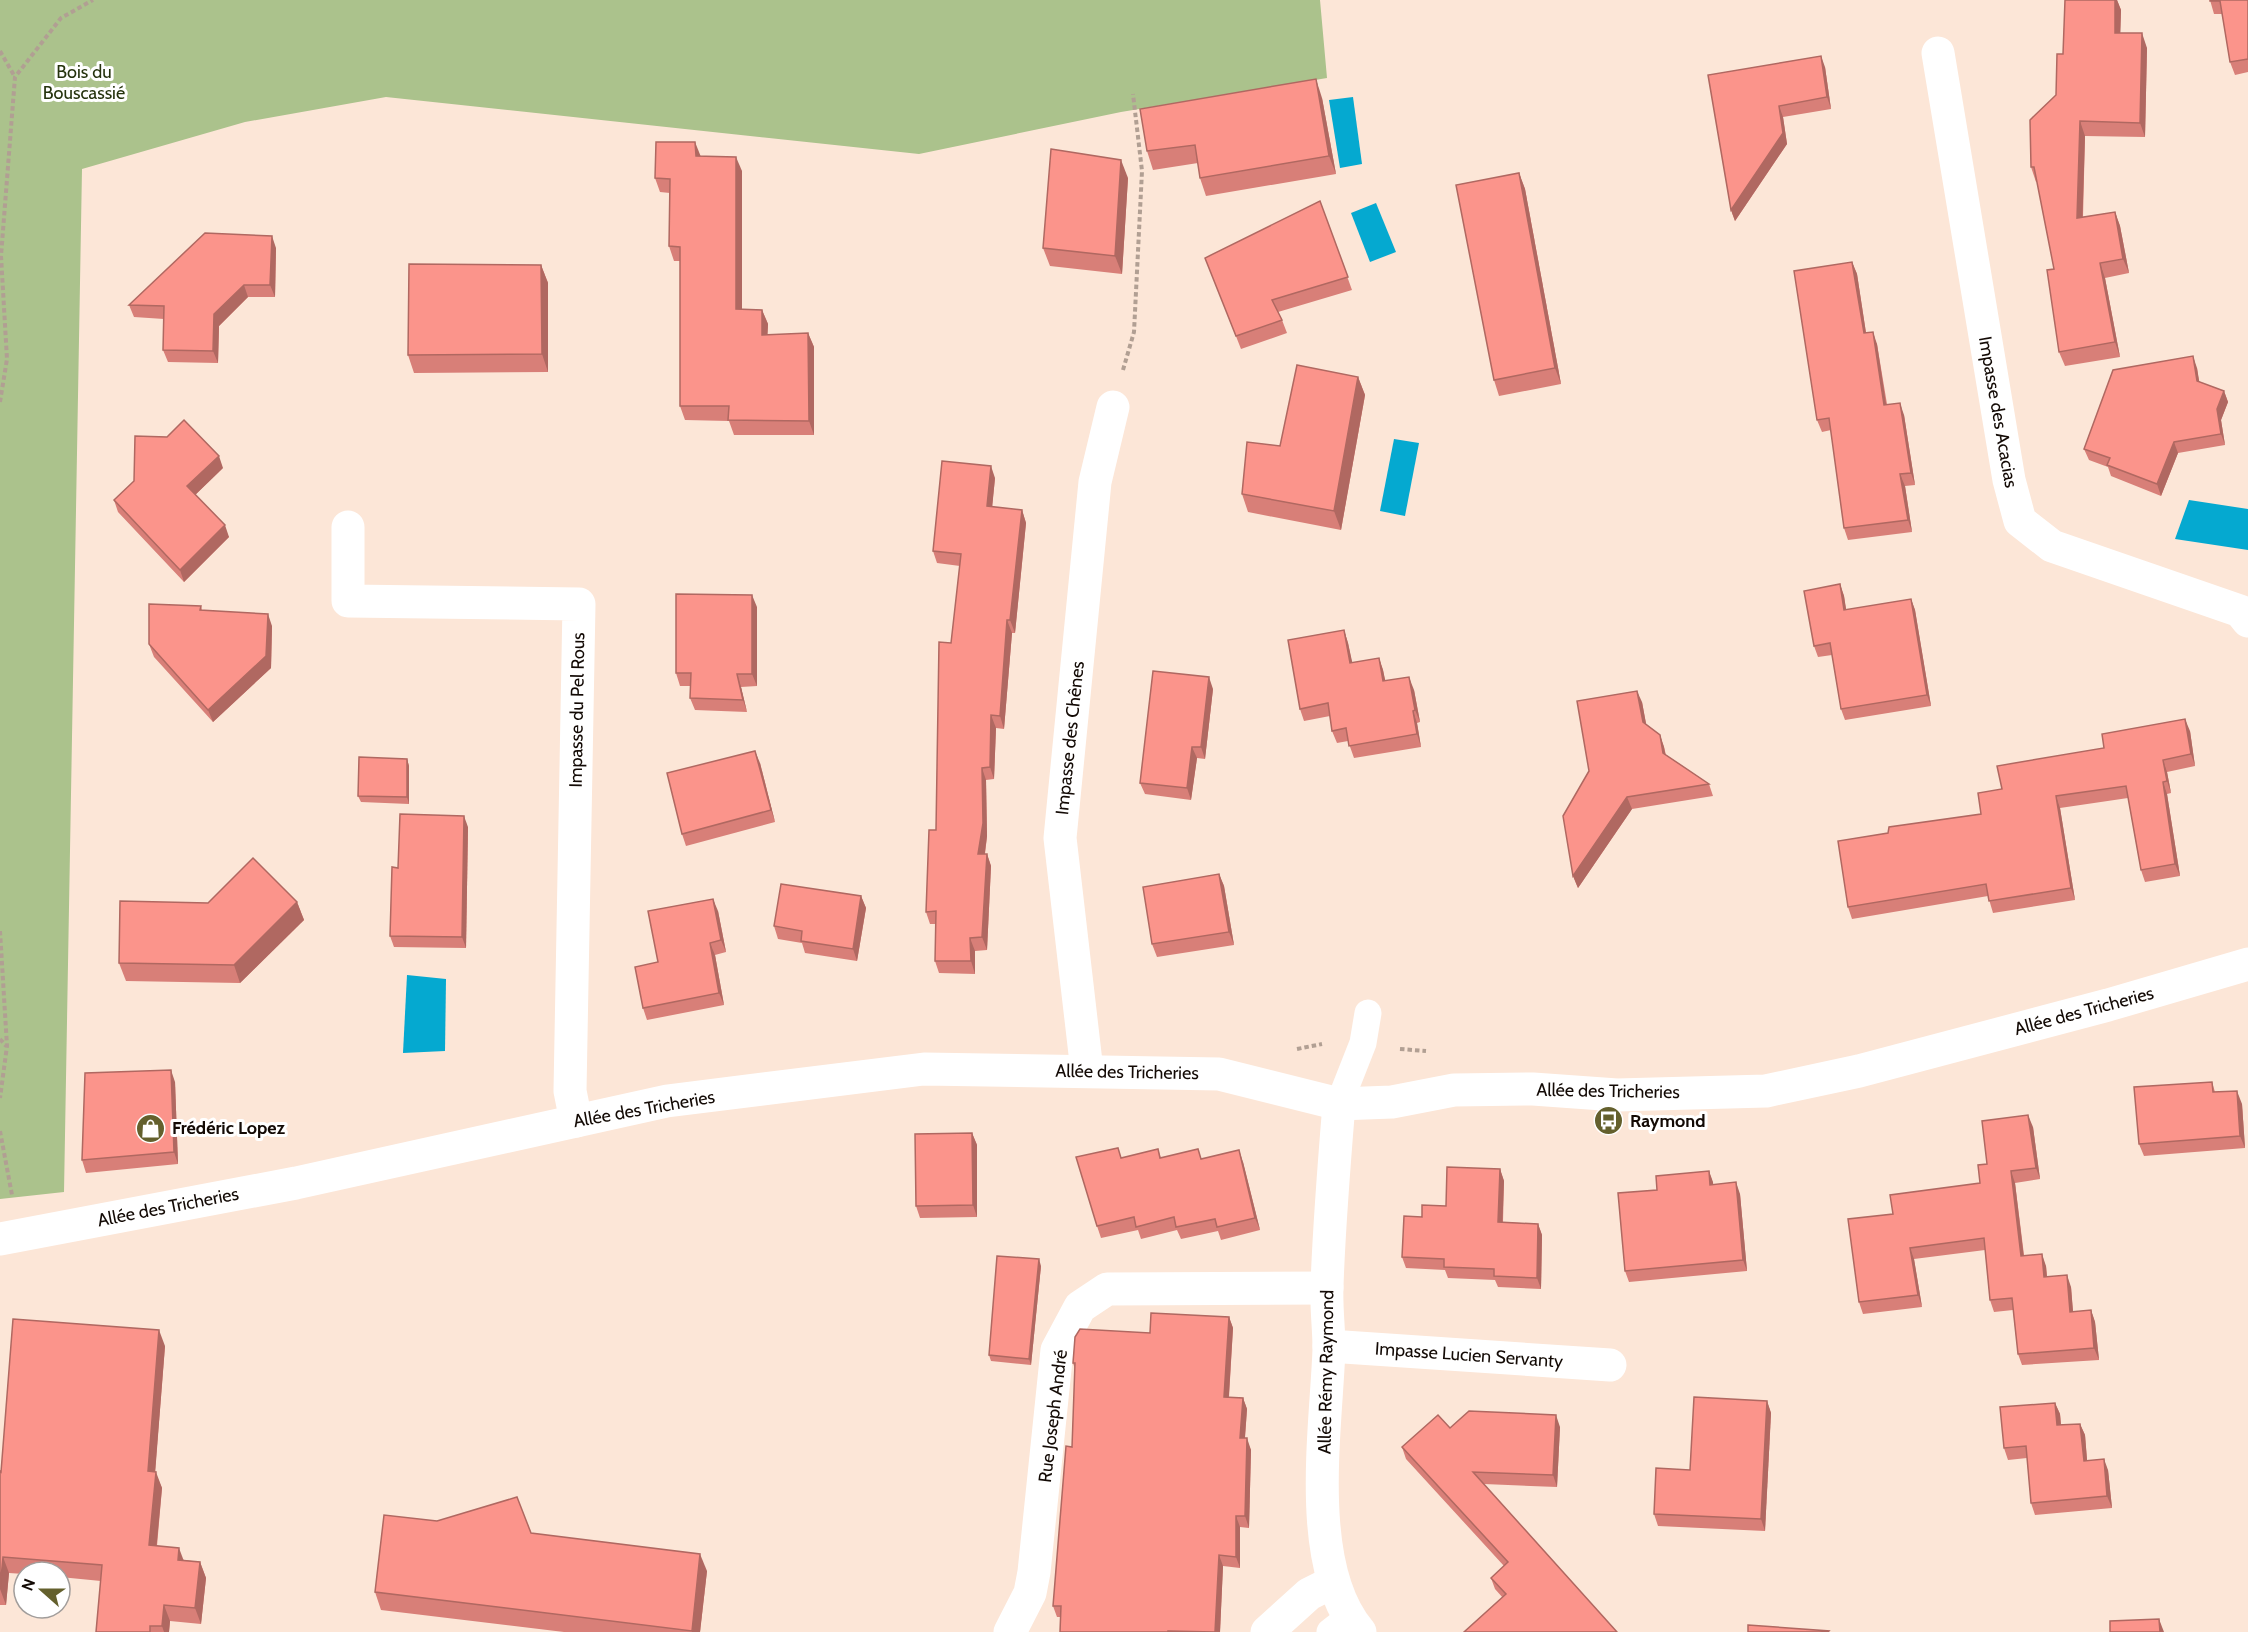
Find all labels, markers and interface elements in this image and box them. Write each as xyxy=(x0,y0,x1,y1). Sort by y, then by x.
park label: Bois du Bouscassié xyxy=(43,61,125,104)
street label: Impasse des Acacias xyxy=(1974,334,2022,490)
street label: Impasse du Pel Rous xyxy=(565,632,589,788)
street label: Impasse des Chênes xyxy=(1051,660,1089,816)
street label: Allée des Tricheries xyxy=(2012,982,2156,1040)
street label: Allée des Tricheries xyxy=(1055,1060,1199,1084)
street label: Allée des Tricheries xyxy=(1536,1079,1680,1103)
street label: Allée des Tricheries xyxy=(571,1086,717,1132)
bus stop icon: Raymond xyxy=(1593,1105,1625,1137)
place label: Raymond xyxy=(1630,1110,1706,1132)
shop icon: Frédéric Lopez xyxy=(135,1112,167,1144)
place label: Frédéric Lopez xyxy=(172,1117,286,1139)
street label: Allée des Tricheries xyxy=(96,1183,240,1231)
street label: Allée Rémy Raymond xyxy=(1314,1290,1338,1454)
street label: Impasse Lucien Servanty xyxy=(1374,1337,1564,1373)
street label: Rue Joseph André xyxy=(1034,1348,1072,1484)
north arrow xyxy=(12,1560,72,1620)
text: N xyxy=(18,1576,39,1593)

